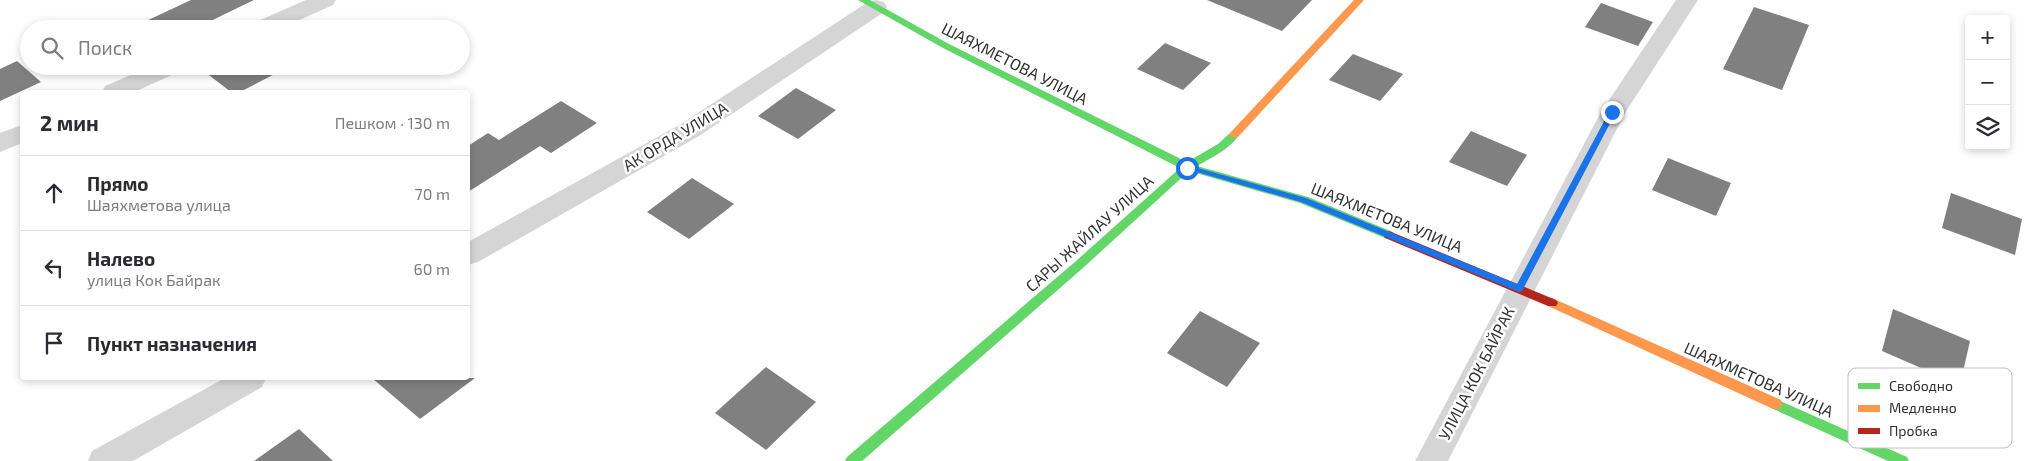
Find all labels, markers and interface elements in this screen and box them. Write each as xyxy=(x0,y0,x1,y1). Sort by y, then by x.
map controls xyxy=(1965,15,2010,150)
button: + xyxy=(1965,15,2010,60)
street label: ШАЯХМЕТОВА УЛИЦА xyxy=(939,18,1091,108)
search box xyxy=(20,20,470,75)
icon: search xyxy=(38,34,66,62)
text: Поиск xyxy=(78,36,132,59)
button: − xyxy=(1965,60,2010,105)
street label: АК ОРДА УЛИЦА xyxy=(619,97,731,175)
route end xyxy=(1601,101,1624,124)
button: layers xyxy=(1965,105,2010,150)
text: 2 мин xyxy=(40,110,99,135)
text: Пешком · 130 m xyxy=(335,113,450,132)
route start xyxy=(1176,157,1199,180)
street label: САРЫ ЖАЙЛАУ УЛИЦА xyxy=(1021,171,1157,295)
text: Прямо xyxy=(87,172,149,195)
street label: ШАЯХМЕТОВА УЛИЦА xyxy=(1309,178,1465,256)
icon: ahead xyxy=(40,179,68,207)
text: 70 m xyxy=(415,184,450,203)
text: Шаяхметова улица xyxy=(87,195,231,214)
text: Налево xyxy=(87,247,155,270)
icon: left xyxy=(40,254,68,282)
text: 60 m xyxy=(414,259,450,278)
text: улица Кок Байрак xyxy=(87,270,221,289)
street label: УЛИЦА КОК БАЙРАК xyxy=(1434,303,1518,443)
icon: arrive xyxy=(40,329,68,357)
text: Пункт назначения xyxy=(87,332,257,355)
street label: ШАЯХМЕТОВА УЛИЦА xyxy=(1681,337,1837,421)
legend xyxy=(1848,368,2012,448)
text: Свободно xyxy=(1889,377,1953,394)
text: Медленно xyxy=(1889,399,1957,416)
text: Пробка xyxy=(1889,422,1938,439)

